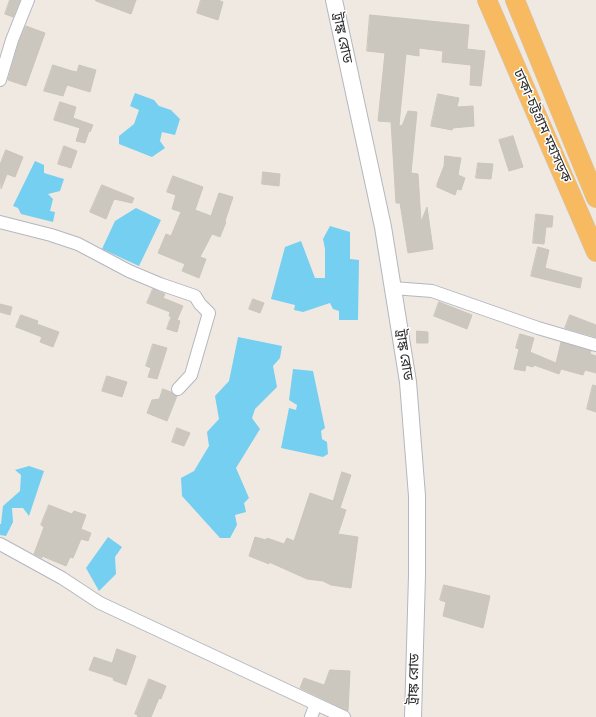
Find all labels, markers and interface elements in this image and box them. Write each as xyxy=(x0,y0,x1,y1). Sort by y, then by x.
street label: ট্রাঙ্ক রোড xyxy=(328,11,356,65)
street label: ঢাকা-চট্টগ্রাম মহাসড়ক xyxy=(510,67,574,185)
street label: ট্রাঙ্ক রোড xyxy=(392,328,416,382)
street label: ট্রাঙ্ক রোড xyxy=(405,653,423,705)

